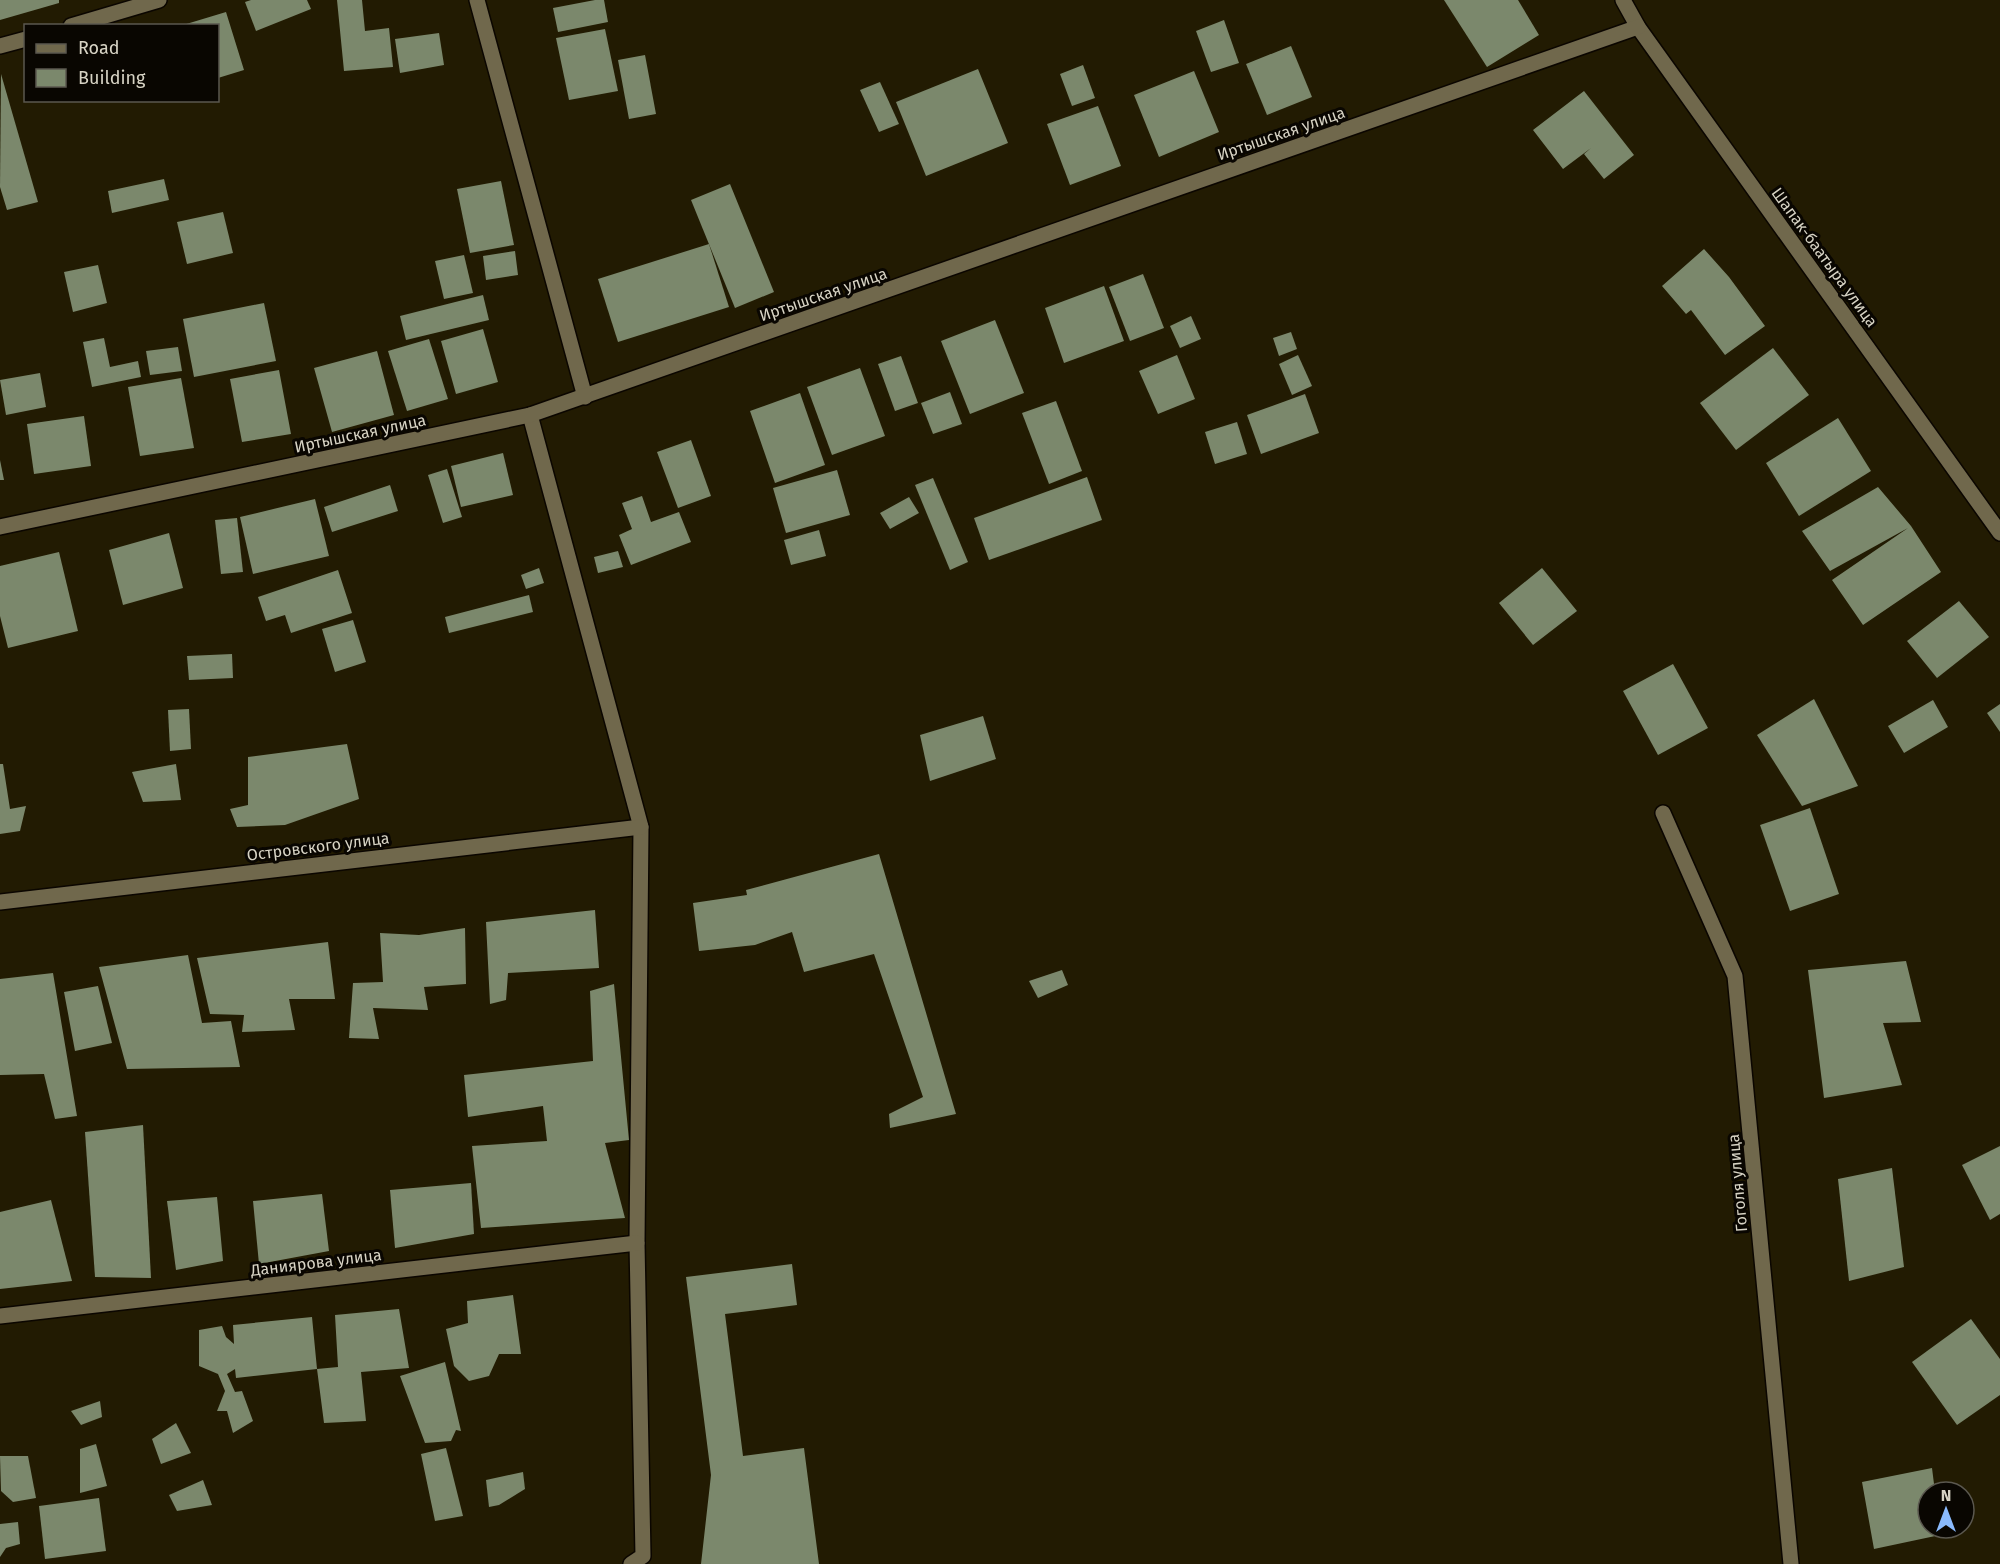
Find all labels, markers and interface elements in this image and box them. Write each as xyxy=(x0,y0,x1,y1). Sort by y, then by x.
legend xyxy=(24,24,219,102)
text: Road xyxy=(78,37,120,59)
text: Building xyxy=(78,67,146,89)
street label: Иртышская улица xyxy=(1215,103,1348,164)
street label: Шапак-баатыра улица xyxy=(1768,184,1882,331)
street label: Иртышская улица xyxy=(757,264,890,325)
street label: Иртышская улица xyxy=(293,410,428,457)
street label: Островского улица xyxy=(246,828,390,865)
street label: Гоголя улица xyxy=(1724,1133,1751,1233)
street label: Даниярова улица xyxy=(249,1245,383,1280)
north arrow xyxy=(1916,1480,1976,1540)
text: N xyxy=(1941,1486,1951,1505)

